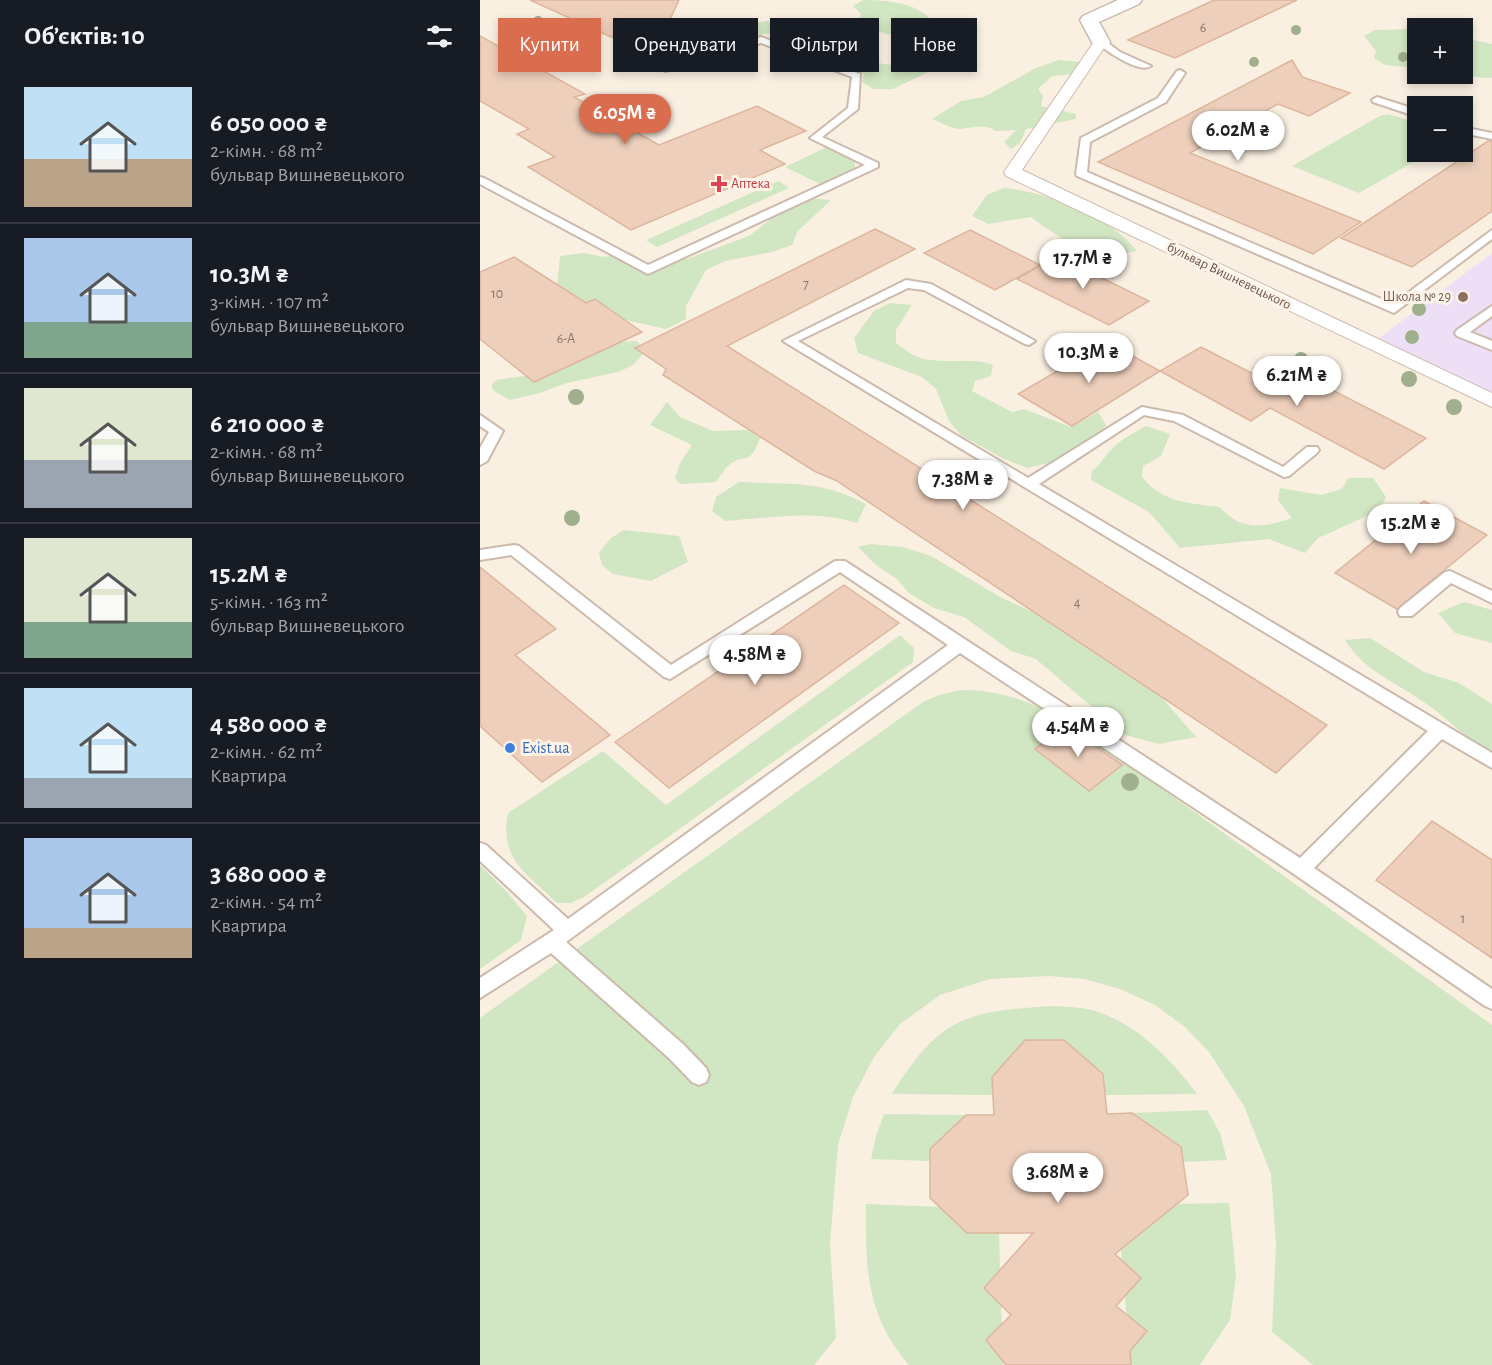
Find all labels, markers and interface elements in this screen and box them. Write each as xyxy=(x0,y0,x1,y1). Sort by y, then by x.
chip: Купити xyxy=(498,18,601,72)
chip: Орендувати xyxy=(613,18,758,72)
chip: Фільтри xyxy=(770,18,879,72)
chip: Нове xyxy=(891,18,977,72)
map controls xyxy=(1407,18,1473,162)
button: + xyxy=(1407,18,1473,84)
icon: filters xyxy=(423,20,456,53)
house number: 6 xyxy=(1200,21,1206,35)
text: Об’єктів: 10 xyxy=(24,23,145,49)
pin: 6.05M ₴ xyxy=(570,94,680,145)
button: − xyxy=(1407,96,1473,162)
text: 6.05M ₴ xyxy=(593,103,657,123)
text: 6 050 000 ₴ xyxy=(210,110,328,136)
icon: home xyxy=(72,111,144,183)
pin: 6.02M ₴ xyxy=(1183,111,1293,162)
text: 6.02M ₴ xyxy=(1206,120,1270,140)
text: 2-кімн. · 68 m² xyxy=(210,141,323,161)
text: бульвар Вишневецького xyxy=(210,165,404,185)
marker: Аптека xyxy=(712,177,726,191)
place label: Аптека xyxy=(731,177,771,191)
pin: 17.7M ₴ xyxy=(1028,239,1138,290)
street label: бульвар Вишневецького xyxy=(1165,240,1293,312)
text: 17.7M ₴ xyxy=(1053,248,1113,268)
text: 10.3M ₴ xyxy=(210,261,290,287)
icon: home xyxy=(72,262,144,334)
house number: 7 xyxy=(803,277,809,291)
house number: 10 xyxy=(491,287,503,301)
place label: Школа № 29 xyxy=(1383,290,1451,304)
marker: Школа № 29 xyxy=(1456,290,1470,304)
text: 3-кімн. · 107 m² xyxy=(210,292,329,312)
text: бульвар Вишневецького xyxy=(210,316,404,336)
house number: 6-А xyxy=(557,332,575,346)
pin: 10.3M ₴ xyxy=(1034,333,1144,384)
text: 10.3M ₴ xyxy=(1058,342,1120,362)
pin: 6.21M ₴ xyxy=(1242,356,1352,407)
text: 6.21M ₴ xyxy=(1266,365,1328,385)
text: 6 210 000 ₴ xyxy=(210,411,325,437)
icon: home xyxy=(72,412,144,484)
text: 2-кімн. · 68 m² xyxy=(210,442,323,462)
pin: 7.38M ₴ xyxy=(908,460,1018,511)
text: бульвар Вишневецького xyxy=(210,466,404,486)
text: 7.38M ₴ xyxy=(932,469,994,489)
pin: 15.2M ₴ xyxy=(1356,504,1466,555)
text: 15.2M ₴ xyxy=(1381,513,1441,533)
text: 15.2M ₴ xyxy=(210,561,288,587)
icon: home xyxy=(72,562,144,634)
text: 5-кімн. · 163 m² xyxy=(210,592,328,612)
house number: 4 xyxy=(1074,596,1081,610)
text: бульвар Вишневецького xyxy=(210,616,404,636)
pin: 4.58M ₴ xyxy=(700,635,810,686)
text: 4.58M ₴ xyxy=(723,644,787,664)
pin: 4.54M ₴ xyxy=(1023,707,1133,758)
text: 4 580 000 ₴ xyxy=(210,711,328,737)
icon: home xyxy=(72,712,144,784)
text: 4.54M ₴ xyxy=(1046,716,1110,736)
place label: Exist.ua xyxy=(522,740,570,756)
marker: Exist.ua xyxy=(503,741,517,755)
text: 2-кімн. · 62 m² xyxy=(210,742,322,762)
text: Квартира xyxy=(210,766,287,786)
text: 3 680 000 ₴ xyxy=(210,861,328,887)
icon: home xyxy=(72,862,144,934)
text: 2-кімн. · 54 m² xyxy=(210,892,322,912)
house number: 1 xyxy=(1461,912,1465,926)
text: Квартира xyxy=(210,916,287,936)
pin: 3.68M ₴ xyxy=(1003,1153,1113,1204)
text: 3.68M ₴ xyxy=(1026,1162,1090,1182)

